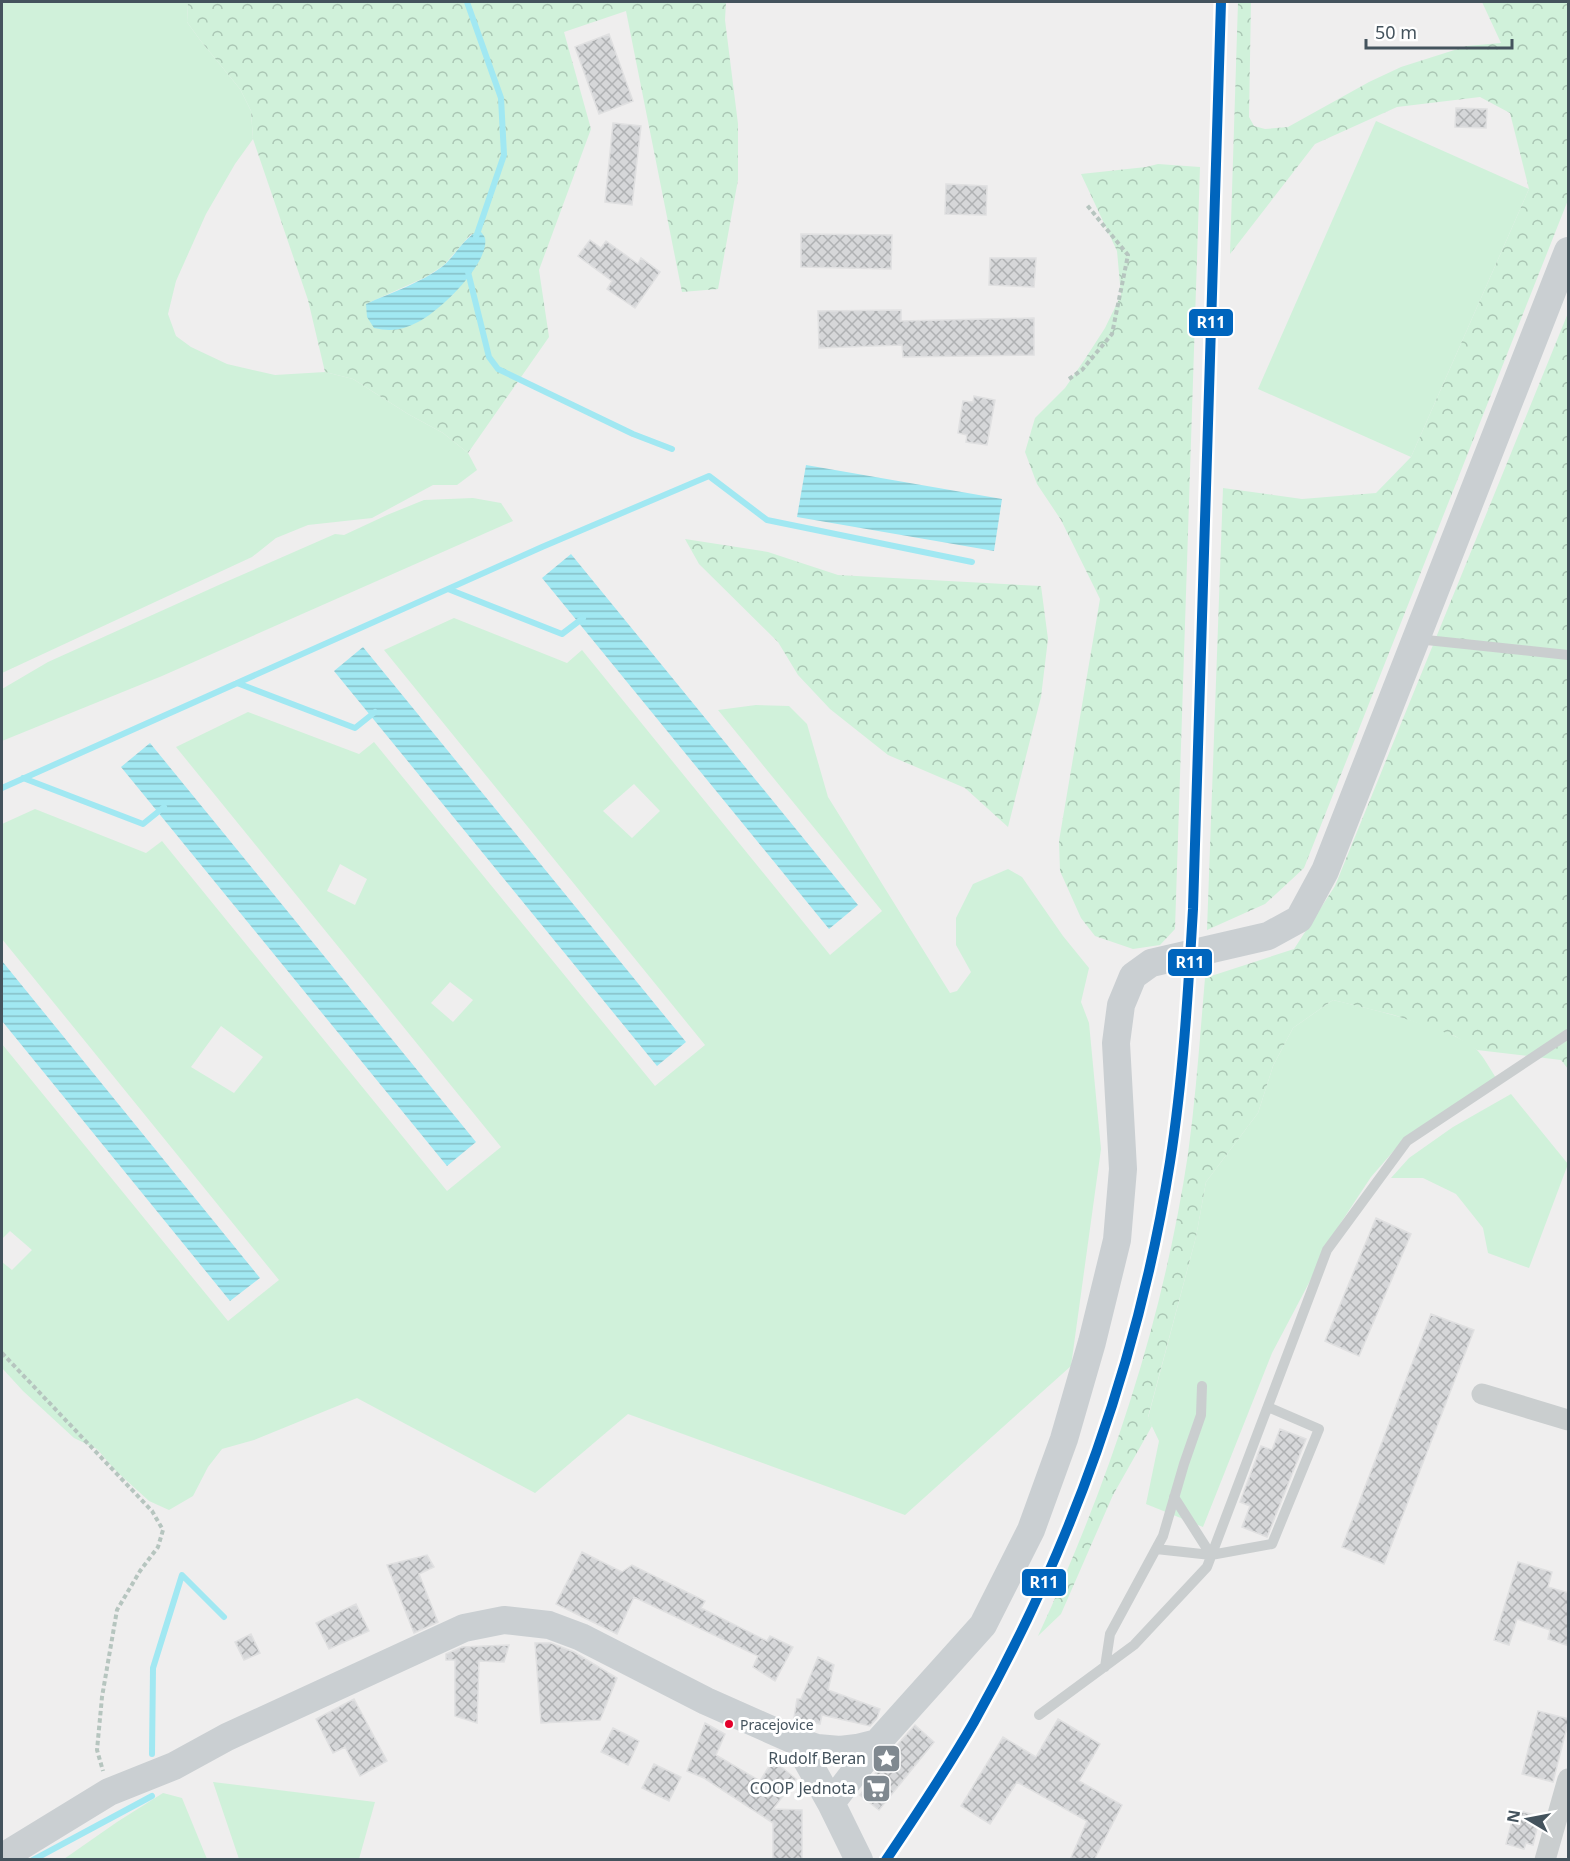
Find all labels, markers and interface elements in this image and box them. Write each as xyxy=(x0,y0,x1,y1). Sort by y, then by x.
scale bar xyxy=(1366,12,1512,50)
text: 50 m xyxy=(1375,20,1417,44)
line badge: R11 xyxy=(1188,308,1234,337)
text: R11 xyxy=(1197,311,1225,333)
line badge: R11 xyxy=(1167,948,1213,977)
text: R11 xyxy=(1176,951,1204,973)
line badge: R11 xyxy=(1021,1568,1067,1597)
text: R11 xyxy=(1030,1571,1058,1593)
place label: Pracejovice xyxy=(740,1715,814,1734)
marker: Pracejovice xyxy=(723,1718,735,1730)
place icon: Rudolf Beran xyxy=(871,1742,903,1774)
place label: Rudolf Beran xyxy=(768,1747,866,1769)
supermarket icon: COOP Jednota xyxy=(861,1772,893,1804)
place label: COOP Jednota xyxy=(750,1777,856,1799)
north arrow xyxy=(1498,1789,1558,1849)
text: N xyxy=(1501,1808,1525,1825)

